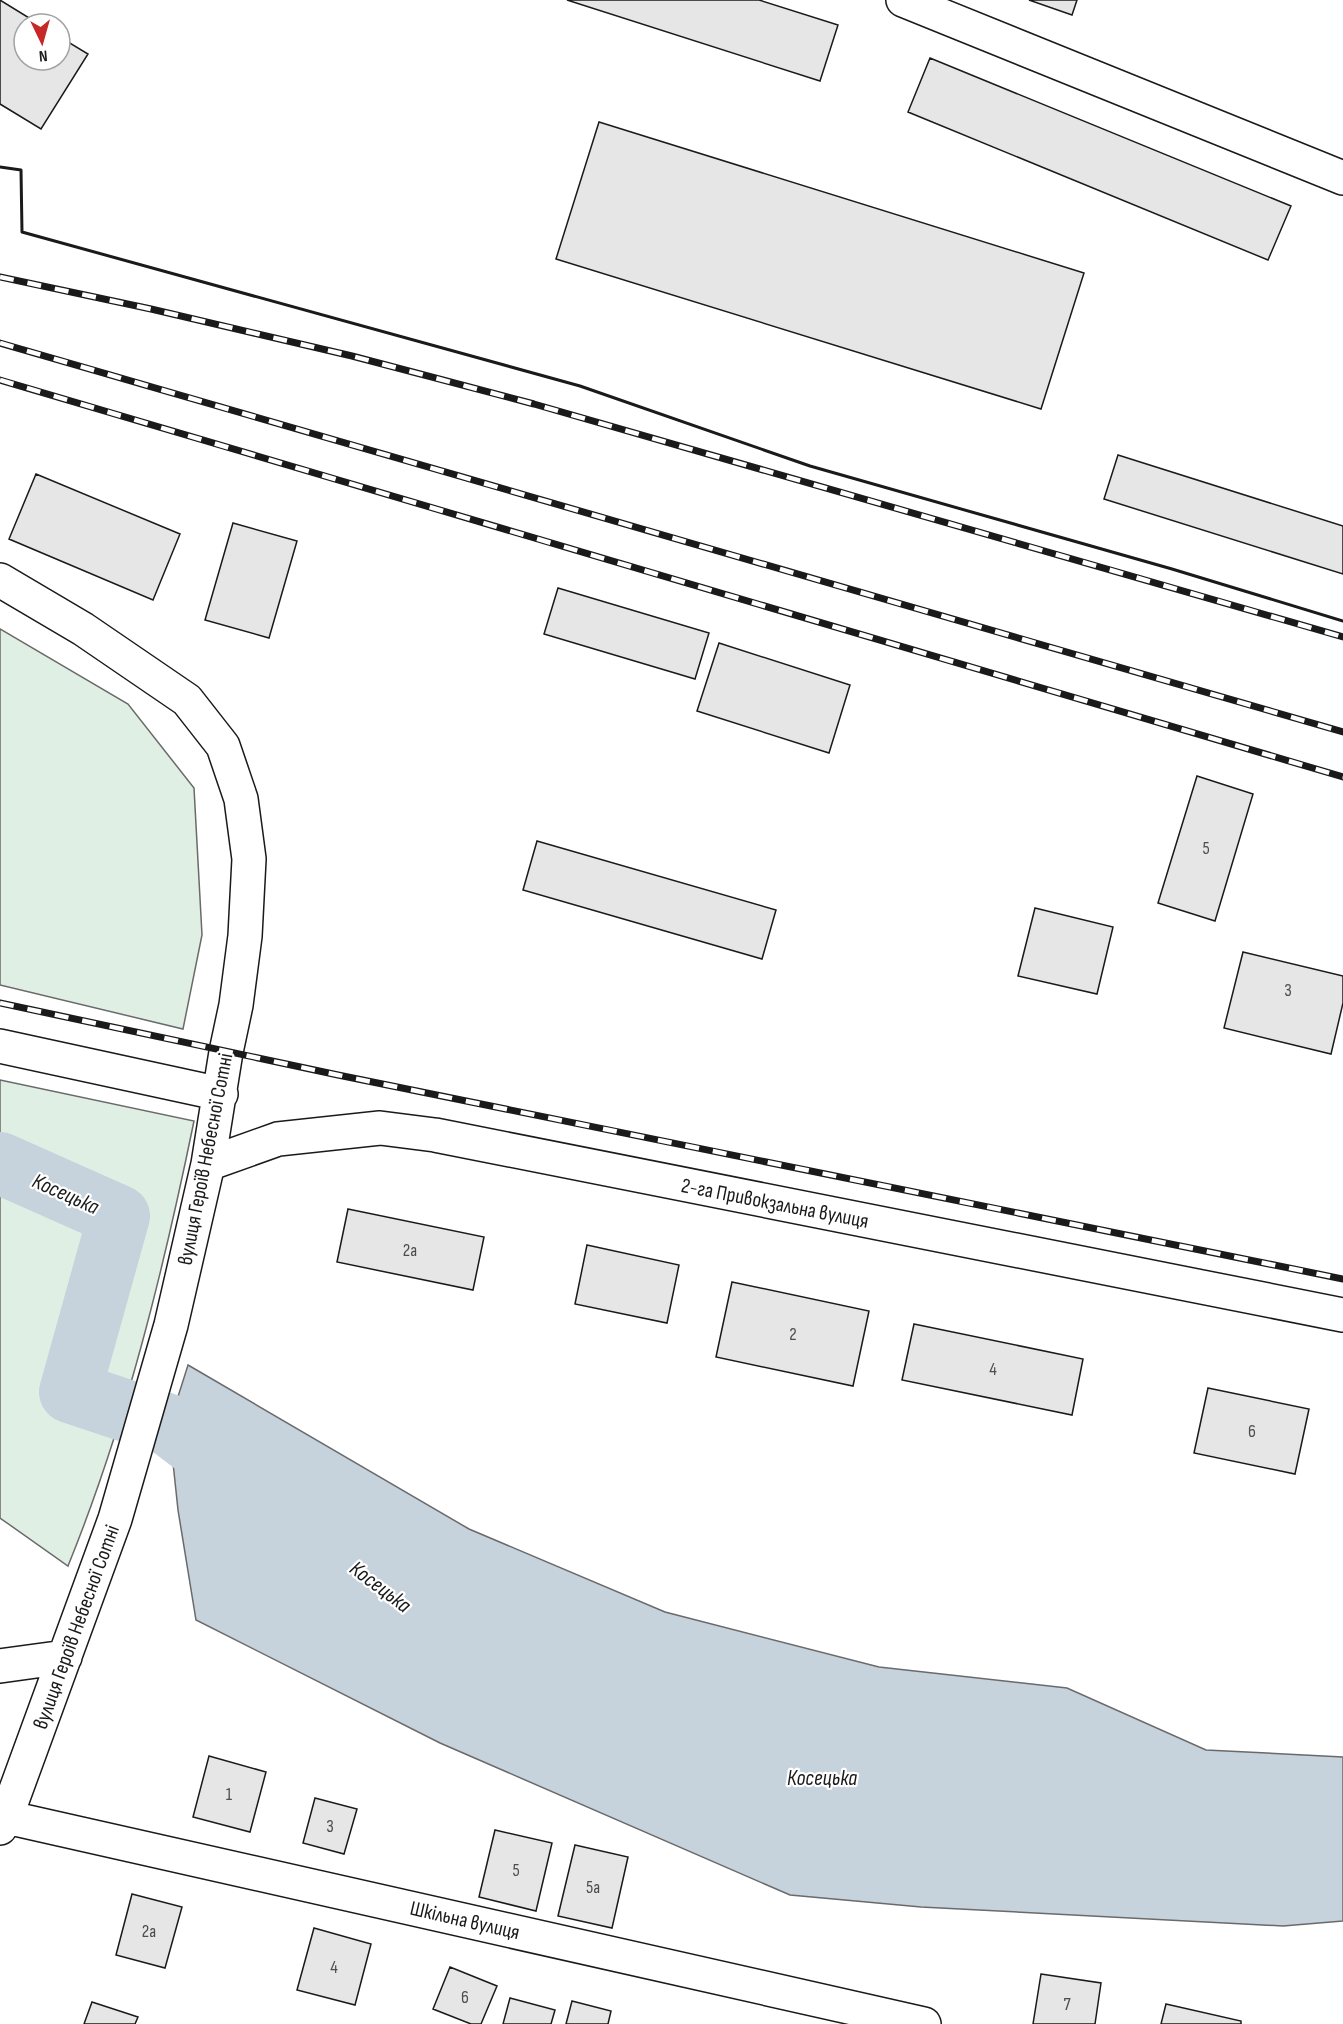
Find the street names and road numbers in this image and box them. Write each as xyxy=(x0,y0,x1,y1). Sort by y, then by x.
street label: вулиця Героїв Небесної Сотні xyxy=(173,1051,238,1267)
street label: 2-га Привокзальна вулиця xyxy=(679,1173,871,1234)
street label: вулиця Героїв Небесної Сотні xyxy=(28,1522,125,1733)
street label: Шкільна вулиця xyxy=(408,1896,522,1945)

